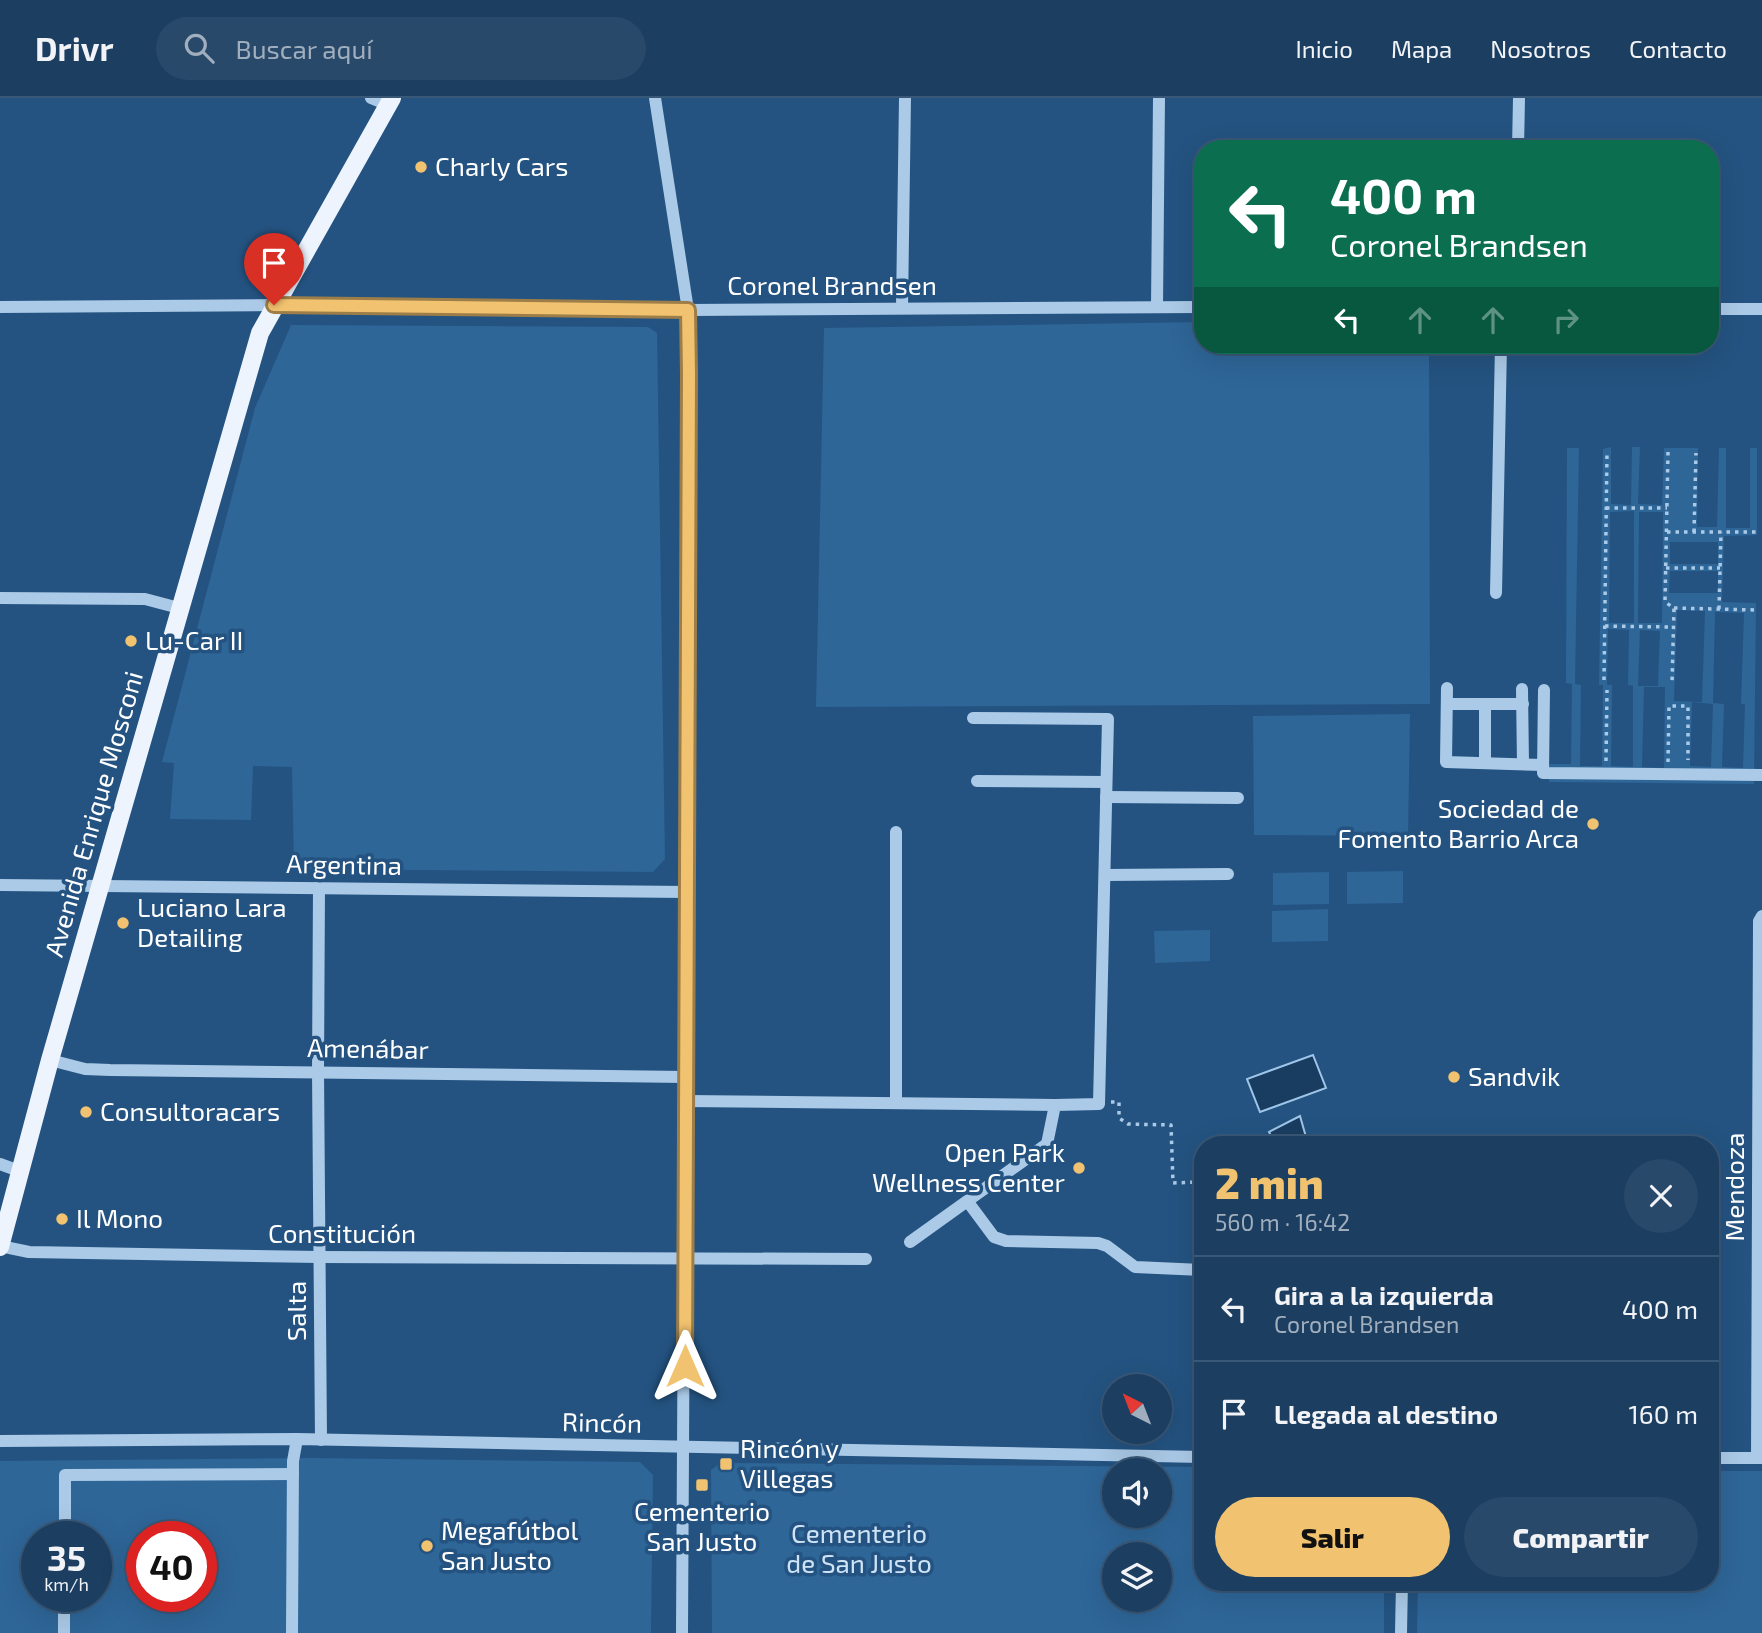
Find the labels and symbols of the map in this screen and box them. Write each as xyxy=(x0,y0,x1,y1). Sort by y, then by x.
place label: Charly Cars xyxy=(435,150,568,181)
marker: Charly Cars xyxy=(413,159,429,175)
pin xyxy=(244,233,304,305)
street label: Coronel Brandsen xyxy=(727,269,937,300)
place label: Lu-Car II xyxy=(145,624,243,655)
marker: Lu-Car II xyxy=(123,633,139,649)
street label: Avenida Enrique Mosconi xyxy=(37,667,148,960)
place label: Sociedad de Fomento Barrio Arca xyxy=(1337,792,1579,853)
marker: Sociedad de Fomento Barrio Arca xyxy=(1585,816,1601,832)
street label: Argentina xyxy=(286,847,402,880)
place label: Luciano Lara Detailing xyxy=(137,891,287,952)
marker: Luciano Lara Detailing xyxy=(115,915,131,931)
street label: Amenábar xyxy=(307,1031,429,1064)
place label: Sandvik xyxy=(1468,1060,1560,1091)
marker: Sandvik xyxy=(1446,1069,1462,1085)
place label: Consultoracars xyxy=(100,1095,280,1126)
marker: Consultoracars xyxy=(78,1104,94,1120)
street label: Mendoza xyxy=(1718,1132,1749,1242)
place label: Open Park Wellness Center xyxy=(872,1136,1065,1197)
marker: Open Park Wellness Center xyxy=(1071,1160,1087,1176)
place label: Il Mono xyxy=(76,1202,163,1233)
marker: Il Mono xyxy=(54,1211,70,1227)
street label: Constitución xyxy=(268,1217,416,1248)
street label: Salta xyxy=(280,1281,311,1341)
position arrow xyxy=(648,1329,722,1403)
north arrow xyxy=(1102,1374,1172,1444)
street label: Rincón xyxy=(562,1405,642,1438)
place label: Rincón y Villegas xyxy=(740,1432,839,1493)
marker: Rincón y Villegas xyxy=(718,1456,734,1472)
marker: Cementerio San Justo xyxy=(694,1477,710,1493)
place label: Cementerio San Justo xyxy=(634,1495,770,1556)
place label: Megafútbol San Justo xyxy=(441,1514,579,1575)
park label: Cementerio de San Justo xyxy=(786,1517,932,1578)
speed limit sign: 40 xyxy=(126,1521,217,1612)
marker: Megafútbol San Justo xyxy=(419,1538,435,1554)

